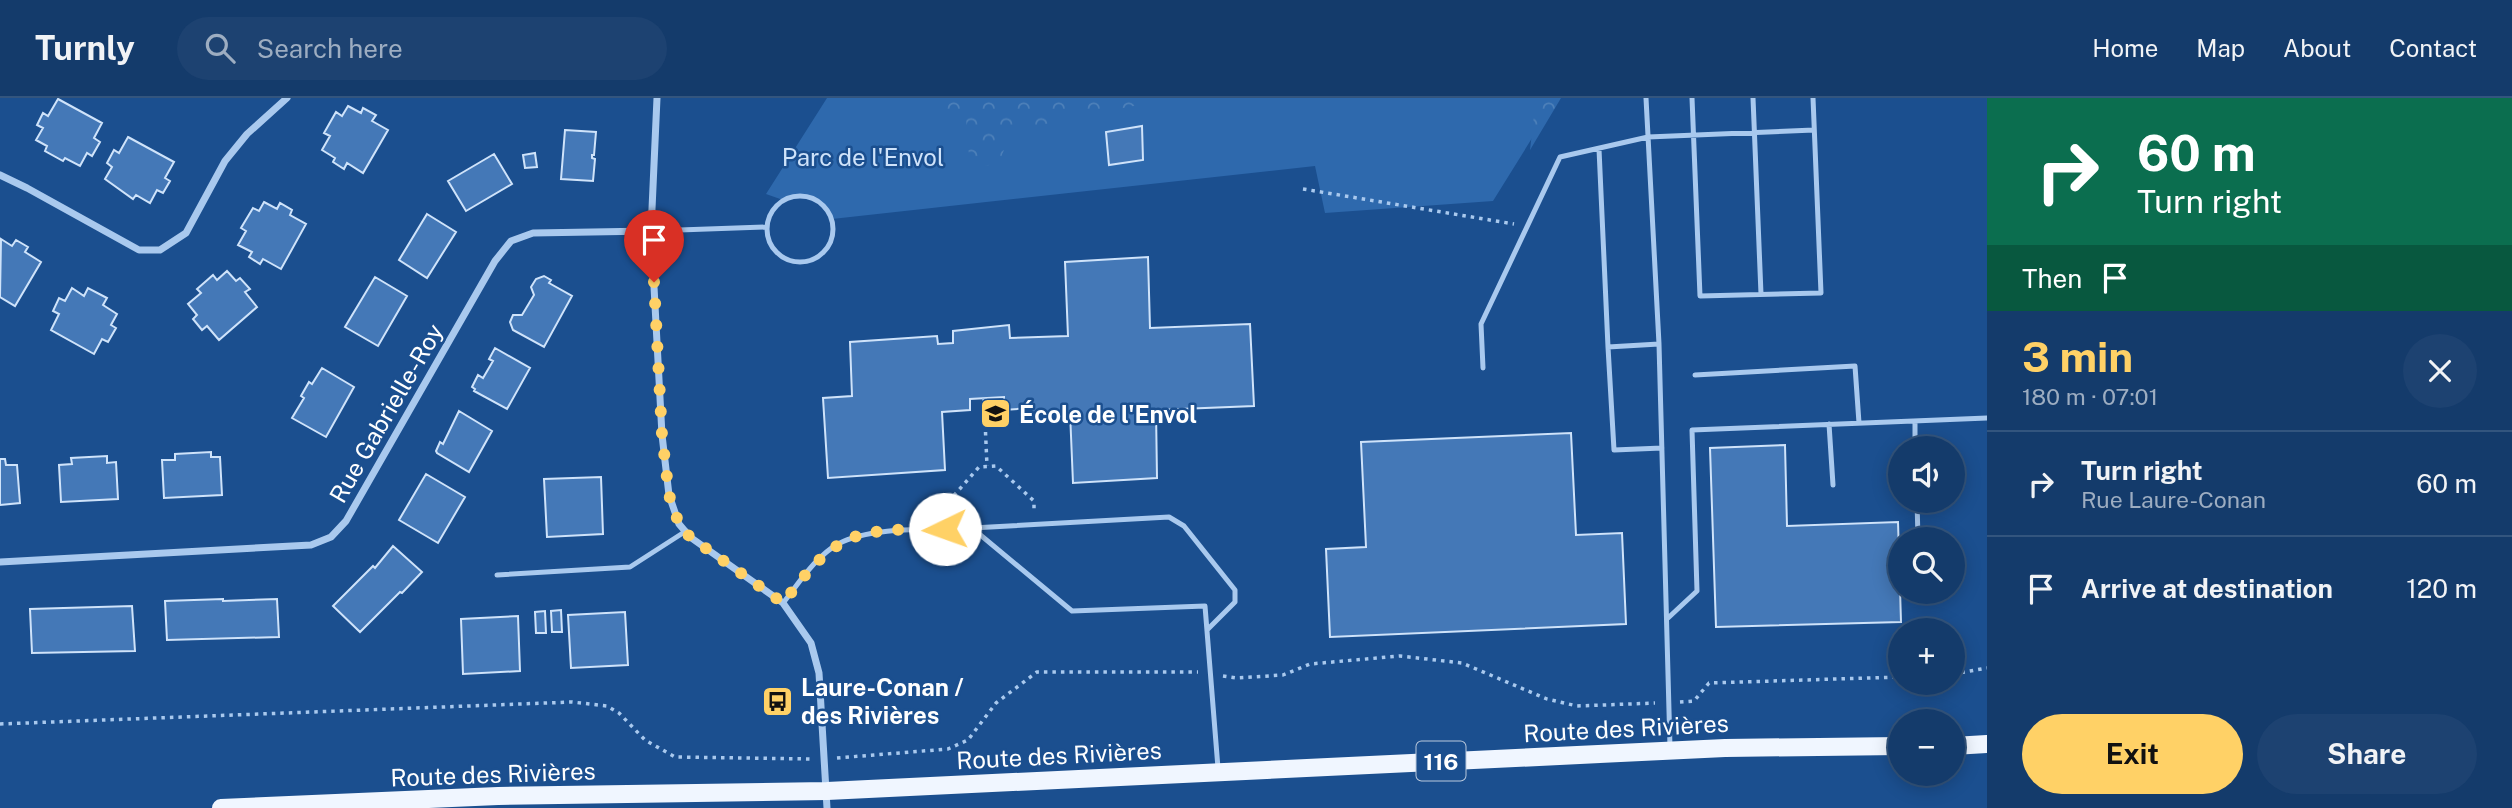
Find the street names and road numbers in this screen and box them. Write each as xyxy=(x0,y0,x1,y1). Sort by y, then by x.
street label: Rue Gabrielle-Roy xyxy=(323,318,449,507)
street label: Route des Rivières xyxy=(1523,709,1729,747)
street label: Route des Rivières xyxy=(956,736,1162,774)
road number: 116 xyxy=(1416,741,1466,780)
street label: Route des Rivières xyxy=(390,756,596,792)

